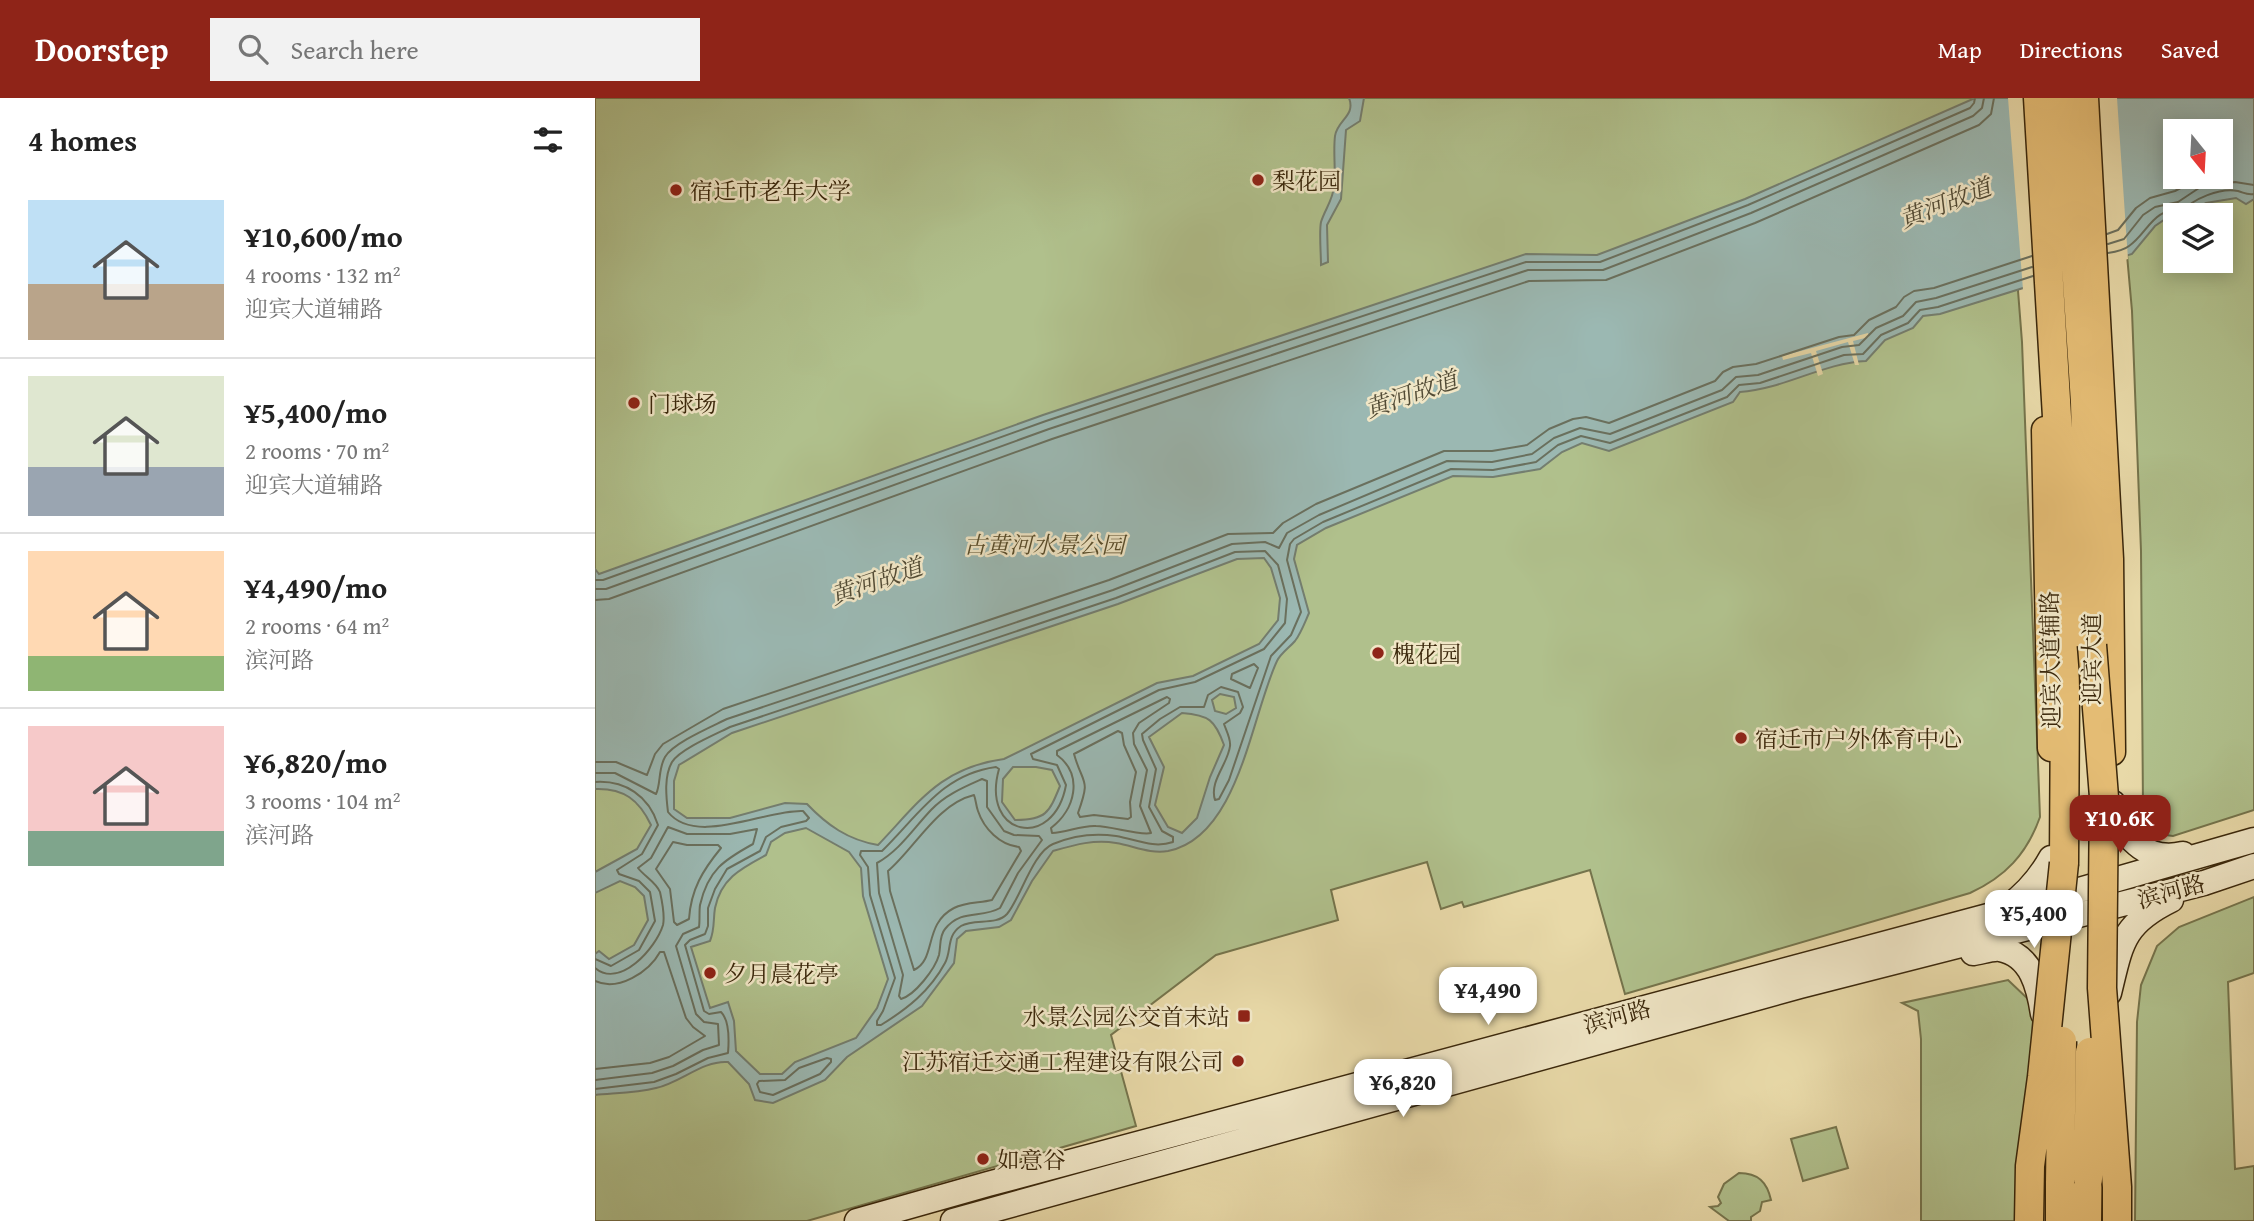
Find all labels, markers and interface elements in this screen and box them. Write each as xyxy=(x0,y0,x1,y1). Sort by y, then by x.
search box xyxy=(210,18,700,81)
text: Doorstep xyxy=(35,25,168,73)
icon: search xyxy=(234,30,272,68)
text: Search here xyxy=(290,30,419,69)
text: Map xyxy=(1938,32,1982,67)
text: Directions xyxy=(2020,32,2123,67)
text: Saved xyxy=(2161,32,2219,67)
text: 4 homes xyxy=(28,118,137,162)
north arrow xyxy=(2163,119,2233,189)
map controls xyxy=(2163,119,2233,273)
icon: filters xyxy=(529,121,567,159)
place label: 梨花园 xyxy=(1272,164,1341,197)
water label: 黄河故道 xyxy=(1894,168,1999,237)
marker: 梨花园 xyxy=(1250,172,1266,188)
place label: 宿迁市老年大学 xyxy=(690,174,851,207)
marker: 宿迁市老年大学 xyxy=(668,182,684,198)
button: layers xyxy=(2163,203,2233,273)
text: ¥10,600/mo xyxy=(245,214,403,258)
icon: home xyxy=(84,228,168,312)
text: 4 rooms · 132 m² xyxy=(245,258,400,291)
text: 迎宾大道辅路 xyxy=(245,292,383,325)
water label: 黄河故道 xyxy=(1360,361,1465,426)
place label: 门球场 xyxy=(648,387,717,420)
text: ¥5,400/mo xyxy=(245,390,387,434)
marker: 门球场 xyxy=(626,395,642,411)
icon: home xyxy=(84,404,168,488)
text: 2 rooms · 70 m² xyxy=(245,434,389,467)
text: 迎宾大道辅路 xyxy=(245,468,383,501)
park label: 古黄河水景公园 xyxy=(964,528,1129,561)
water label: 黄河故道 xyxy=(825,548,930,613)
text: ¥4,490/mo xyxy=(245,565,387,609)
icon: home xyxy=(84,579,168,663)
street label: 迎宾大道辅路 xyxy=(2032,591,2068,729)
text: 2 rooms · 64 m² xyxy=(245,609,389,642)
street label: 迎宾大道 xyxy=(2075,613,2108,705)
place label: 槐花园 xyxy=(1392,637,1461,670)
text: 滨河路 xyxy=(245,643,314,676)
marker: 槐花园 xyxy=(1370,645,1386,661)
place label: 宿迁市户外体育中心 xyxy=(1755,722,1962,755)
marker: 宿迁市户外体育中心 xyxy=(1733,730,1749,746)
text: ¥6,820/mo xyxy=(245,740,387,784)
icon: home xyxy=(84,754,168,838)
text: 3 rooms · 104 m² xyxy=(245,784,400,817)
pin: ¥10.6K xyxy=(2063,796,2177,855)
text: ¥10.6K xyxy=(2086,801,2154,834)
text: 滨河路 xyxy=(245,818,314,851)
street label: 滨河路 xyxy=(2133,866,2209,916)
pin: ¥5,400 xyxy=(1977,890,2091,950)
text: ¥5,400 xyxy=(2001,896,2067,929)
place label: 夕月晨花亭 xyxy=(724,957,839,990)
marker: 夕月晨花亭 xyxy=(702,965,718,981)
pin: ¥4,490 xyxy=(1431,968,1545,1027)
text: ¥4,490 xyxy=(1455,973,1521,1006)
street label: 滨河路 xyxy=(1579,991,1655,1041)
place label: 水景公园公交首末站 xyxy=(1023,1000,1230,1033)
marker: 水景公园公交首末站 xyxy=(1236,1008,1252,1024)
place label: 江苏宿迁交通工程建设有限公司 xyxy=(902,1045,1224,1078)
marker: 江苏宿迁交通工程建设有限公司 xyxy=(1230,1053,1246,1069)
pin: ¥6,820 xyxy=(1346,1060,1460,1119)
text: ¥6,820 xyxy=(1370,1065,1436,1098)
place label: 如意谷 xyxy=(997,1143,1066,1176)
marker: 如意谷 xyxy=(975,1151,991,1167)

